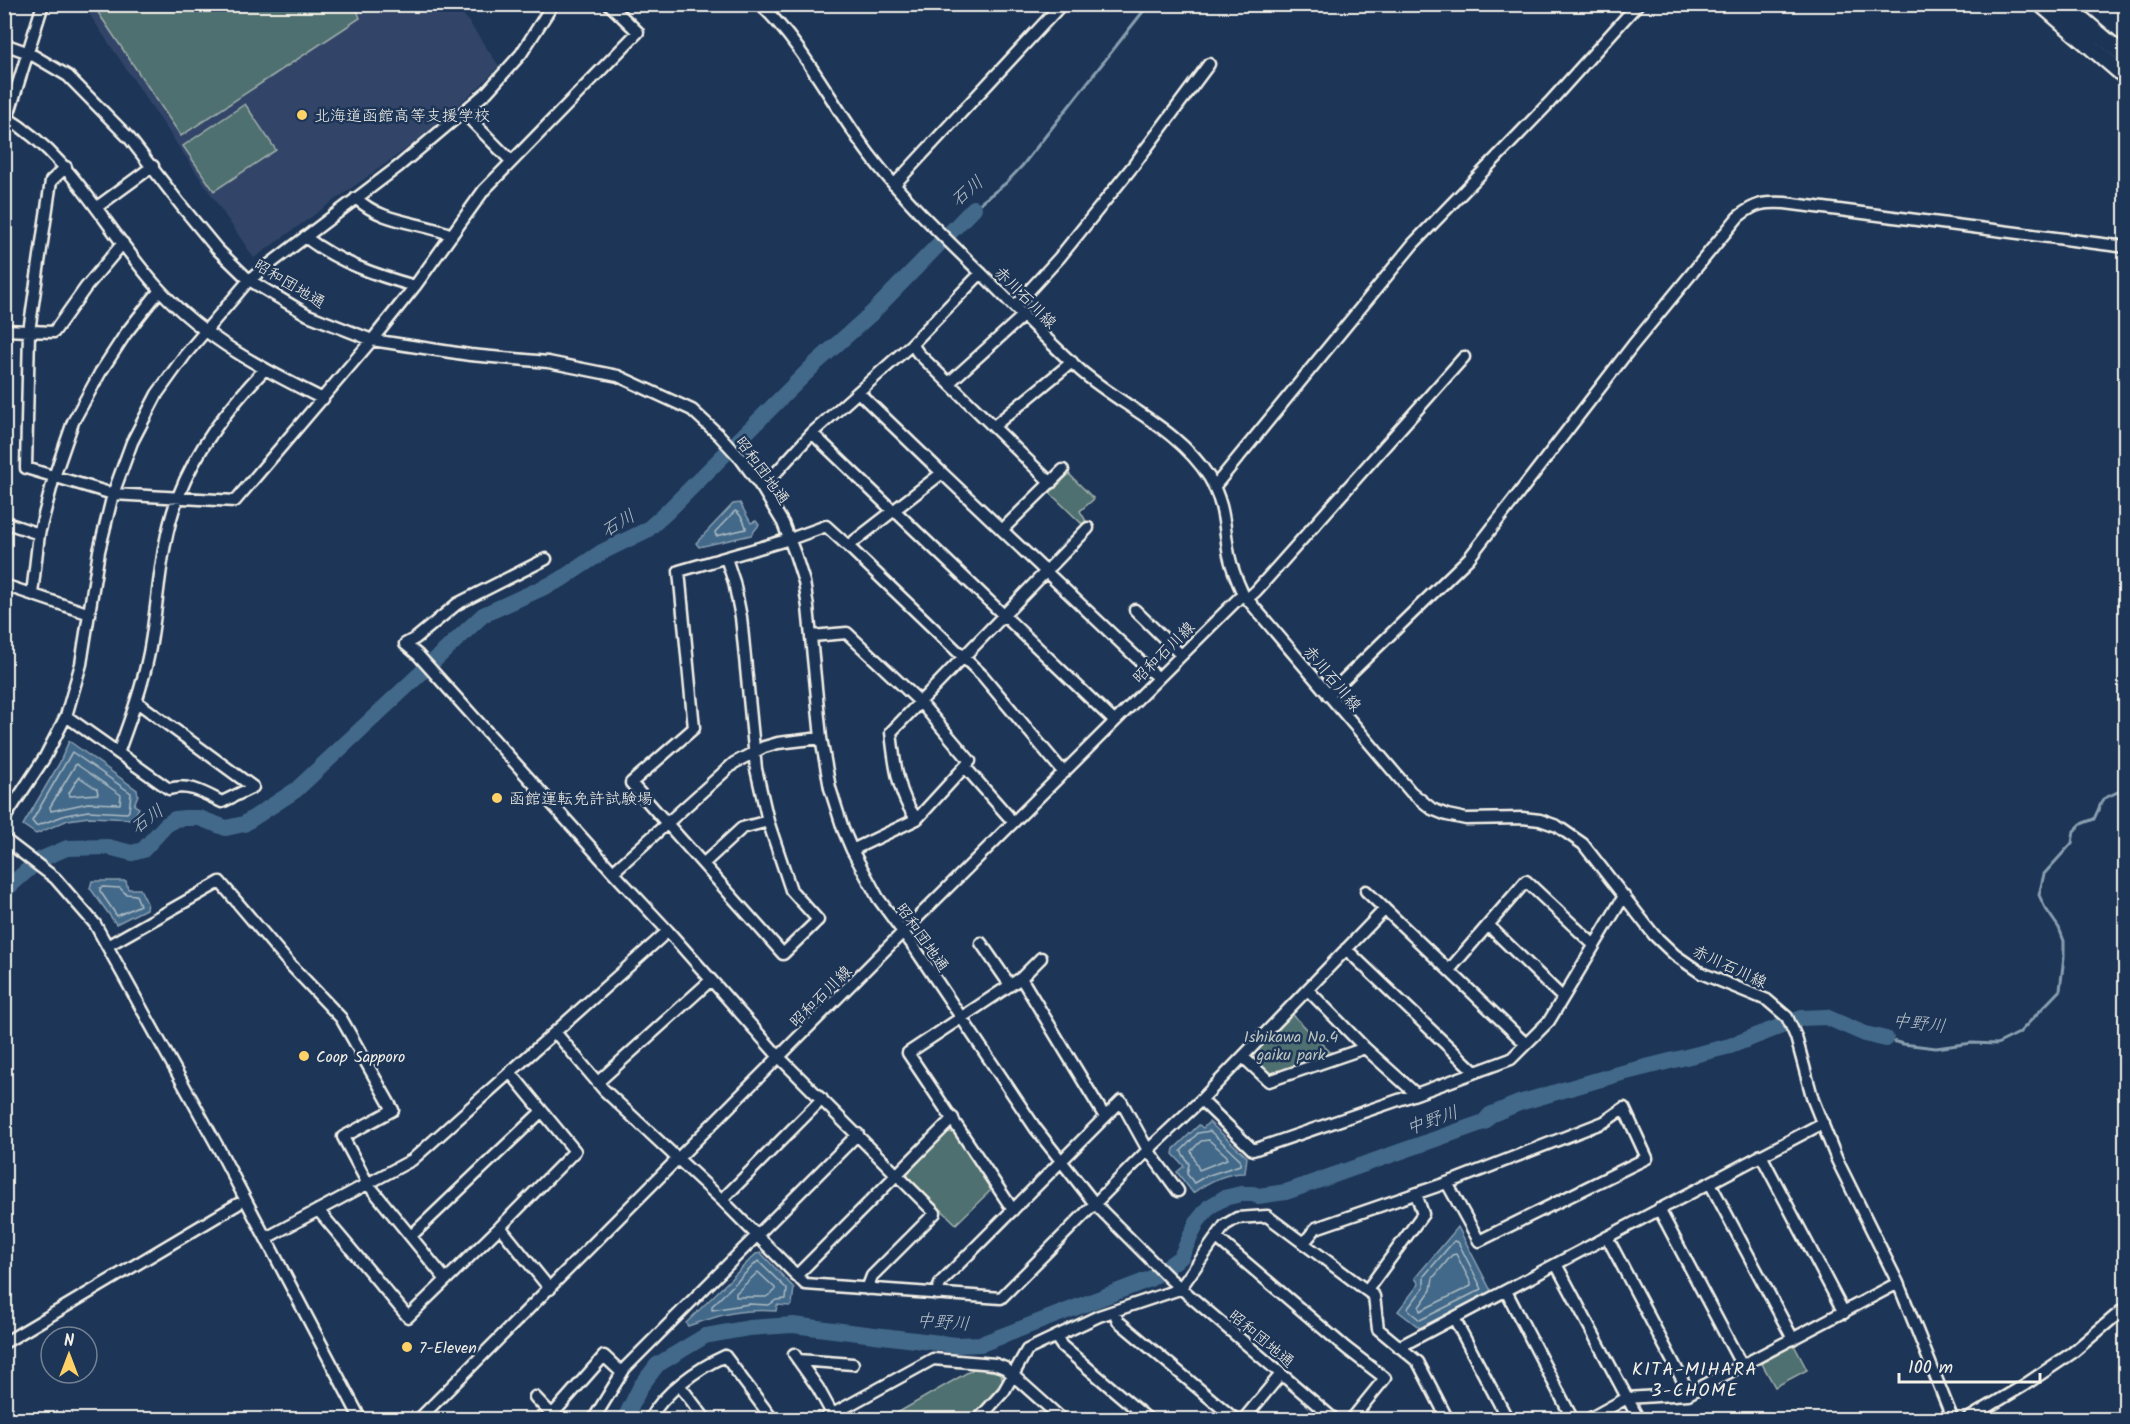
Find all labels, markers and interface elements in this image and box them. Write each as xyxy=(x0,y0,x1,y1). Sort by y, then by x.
place label: 北海道函館高等支援学校 xyxy=(314,104,490,129)
marker: 北海道函館高等支援学校 xyxy=(295,108,309,122)
water label: 石川 xyxy=(945,169,991,215)
street label: 昭和団地通 xyxy=(248,253,330,316)
street label: 赤川石川線 xyxy=(988,261,1062,335)
street label: 昭和団地通 xyxy=(728,431,795,511)
water label: 石川 xyxy=(596,503,642,546)
street label: 昭和石川線 xyxy=(1127,616,1201,690)
street label: 赤川石川線 xyxy=(1297,640,1367,718)
place label: 函館運転免許試験場 xyxy=(509,787,653,812)
marker: 函館運転免許試験場 xyxy=(490,791,504,805)
water label: 石川 xyxy=(125,798,171,843)
street label: 昭和団地通 xyxy=(889,898,955,978)
street label: 赤川石川線 xyxy=(1688,939,1771,996)
street label: 昭和石川線 xyxy=(784,960,858,1034)
water label: 中野川 xyxy=(1890,1007,1947,1042)
park label: Ishikawa No.4 gaiku park xyxy=(1244,1025,1338,1068)
place label: Coop Sapporo xyxy=(316,1045,405,1070)
marker: Coop Sapporo xyxy=(297,1049,311,1063)
water label: 中野川 xyxy=(1402,1099,1463,1144)
street label: 昭和団地通 xyxy=(1222,1304,1300,1374)
water label: 中野川 xyxy=(915,1307,971,1340)
north arrow xyxy=(39,1325,99,1385)
text: N xyxy=(64,1329,74,1354)
place label: 7-Eleven xyxy=(419,1336,477,1361)
marker: 7-Eleven xyxy=(400,1340,414,1354)
scale bar xyxy=(1899,1346,2040,1384)
text: 100 m xyxy=(1908,1354,1953,1383)
district label: KITA-MIHARA 3-CHOME xyxy=(1632,1356,1758,1406)

